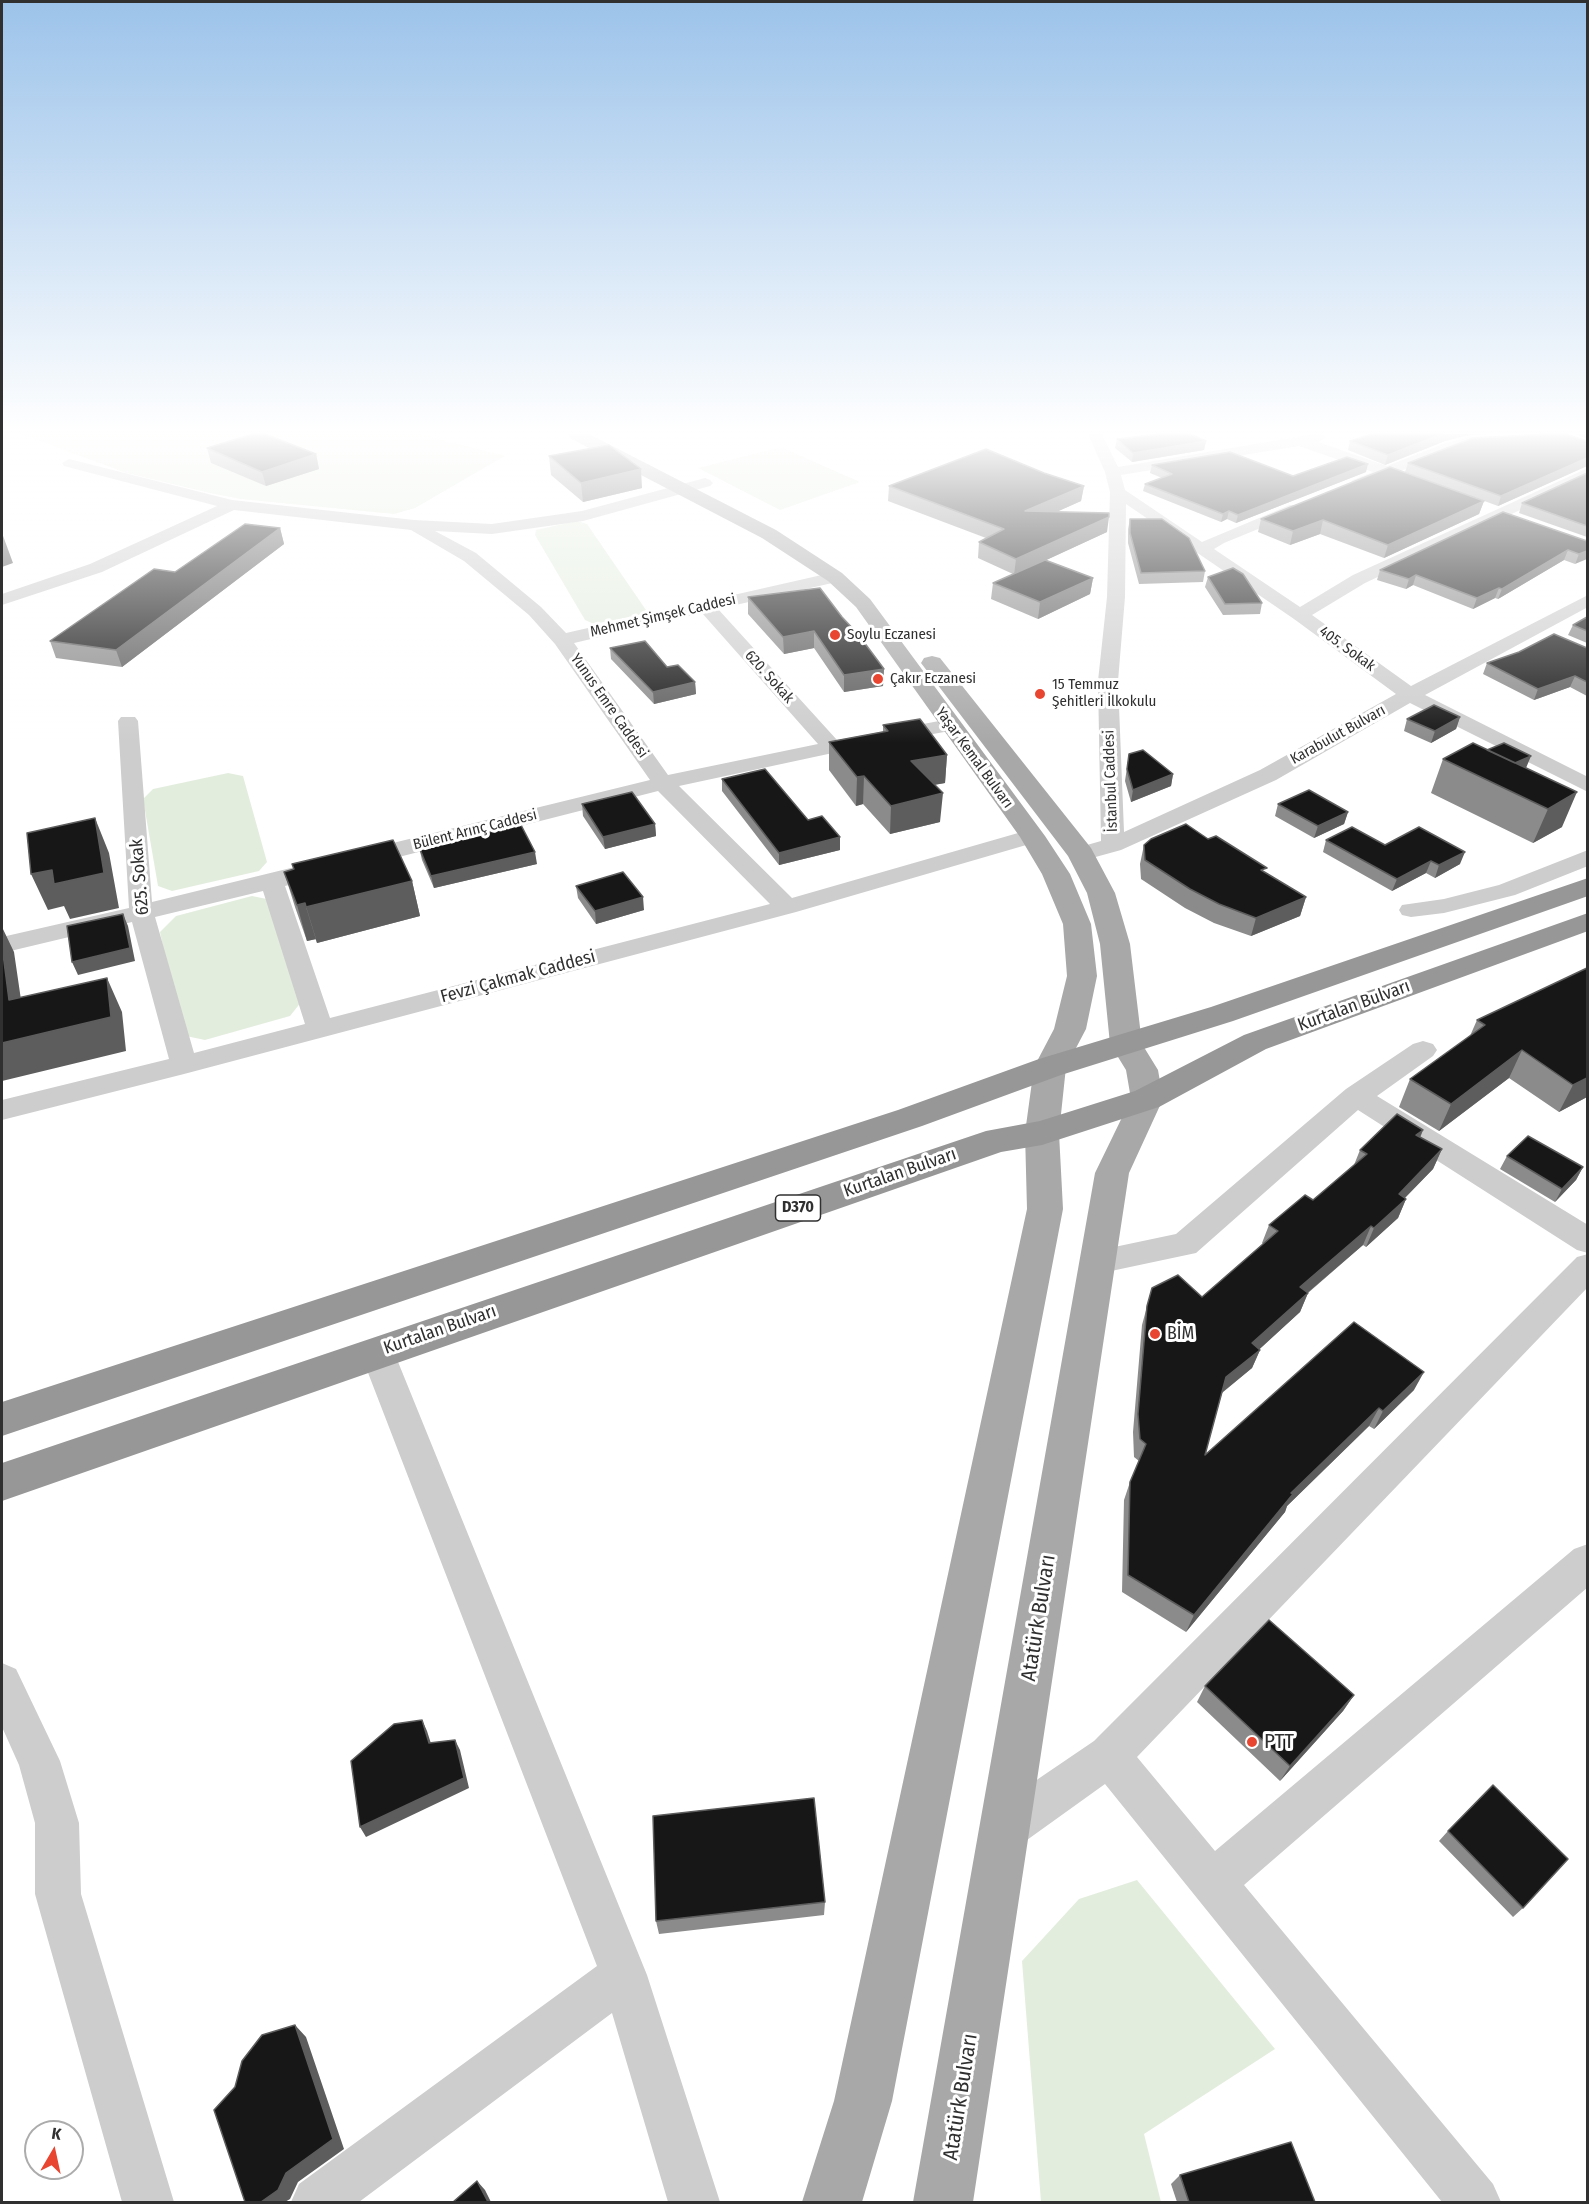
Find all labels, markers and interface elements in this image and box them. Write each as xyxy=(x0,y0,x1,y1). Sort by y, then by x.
street label: Mehmet Şimşek Caddesi xyxy=(588,590,738,642)
street label: 405. Sokak xyxy=(1315,623,1379,675)
place label: Soylu Eczanesi xyxy=(847,626,936,644)
marker: Soylu Eczanesi xyxy=(828,628,842,642)
street label: 620. Sokak xyxy=(741,647,797,707)
street label: Yunus Emre Caddesi xyxy=(566,650,652,762)
place label: Çakır Eczanesi xyxy=(890,670,976,688)
marker: Çakır Eczanesi xyxy=(871,672,885,686)
place label: 15 Temmuz Şehitleri İlkokulu xyxy=(1052,676,1156,711)
marker: 15 Temmuz Şehitleri İlkokulu xyxy=(1033,687,1047,701)
street label: Karabulut Bulvarı xyxy=(1287,701,1389,769)
street label: Yaşar Kemal Bulvarı xyxy=(931,704,1017,812)
street label: İstanbul Caddesi xyxy=(1100,730,1122,832)
street label: Bülent Arınç Caddesi xyxy=(411,806,539,854)
street label: 625. Sokak xyxy=(126,838,154,916)
street label: Fevzi Çakmak Caddesi xyxy=(438,946,598,1008)
street label: Kurtalan Bulvarı xyxy=(1295,976,1413,1036)
street label: Kurtalan Bulvarı xyxy=(841,1144,959,1202)
road number: D370 xyxy=(776,1195,820,1221)
street label: Kurtalan Bulvarı xyxy=(381,1301,499,1359)
place label: BİM xyxy=(1167,1323,1194,1345)
marker: BİM xyxy=(1148,1327,1162,1341)
street label: Atatürk Bulvarı xyxy=(1017,1553,1061,1683)
place label: PTT xyxy=(1264,1729,1294,1755)
marker: PTT xyxy=(1245,1735,1259,1749)
street label: Atatürk Bulvarı xyxy=(939,2032,983,2162)
north arrow xyxy=(24,2120,84,2180)
text: K xyxy=(50,2124,63,2144)

